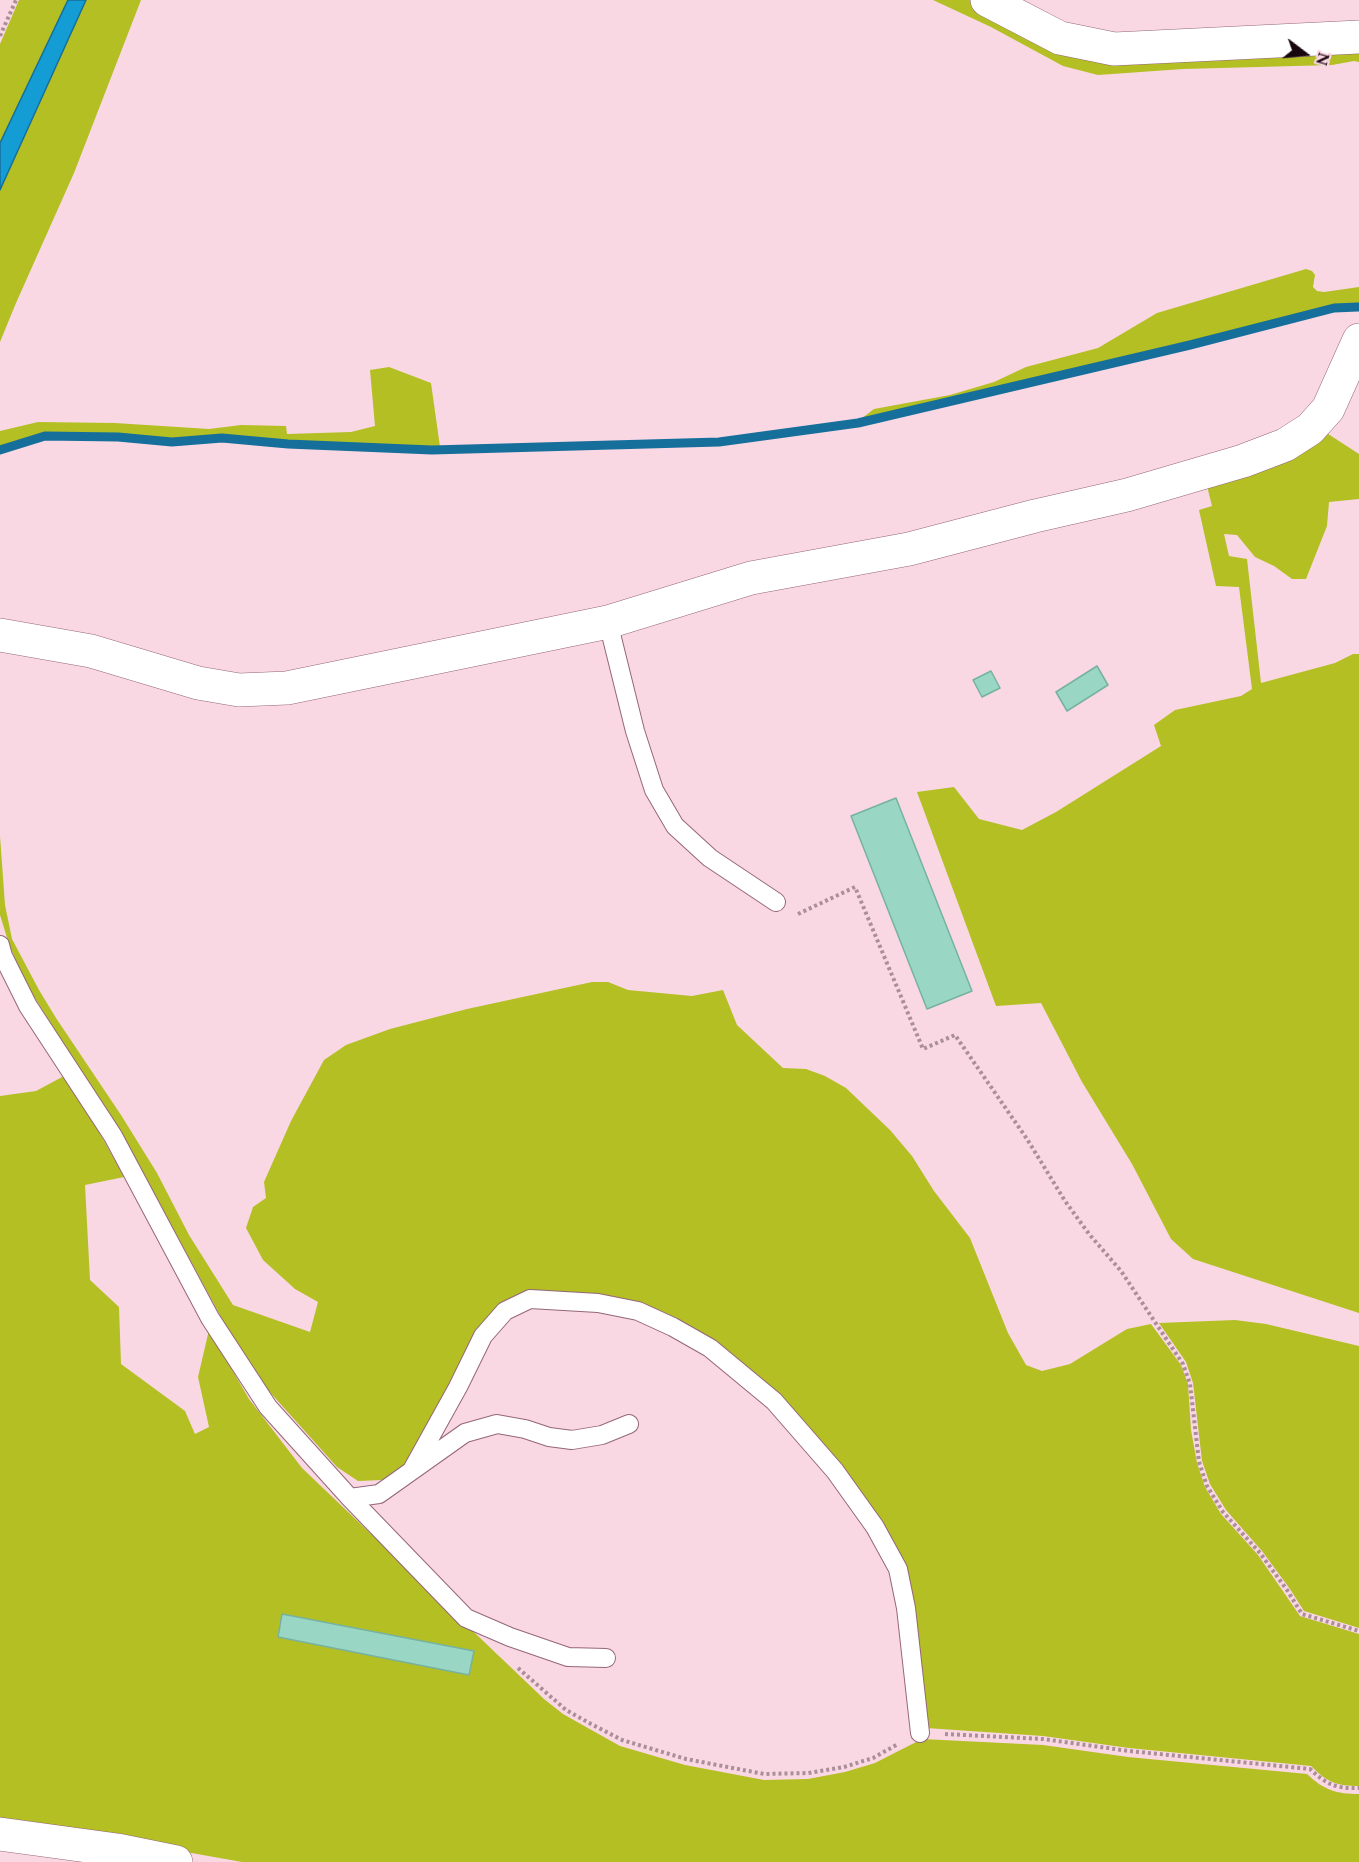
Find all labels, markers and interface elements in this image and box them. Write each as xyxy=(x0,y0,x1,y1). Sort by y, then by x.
north arrow xyxy=(1275,24,1335,84)
text: N xyxy=(1309,49,1336,69)

